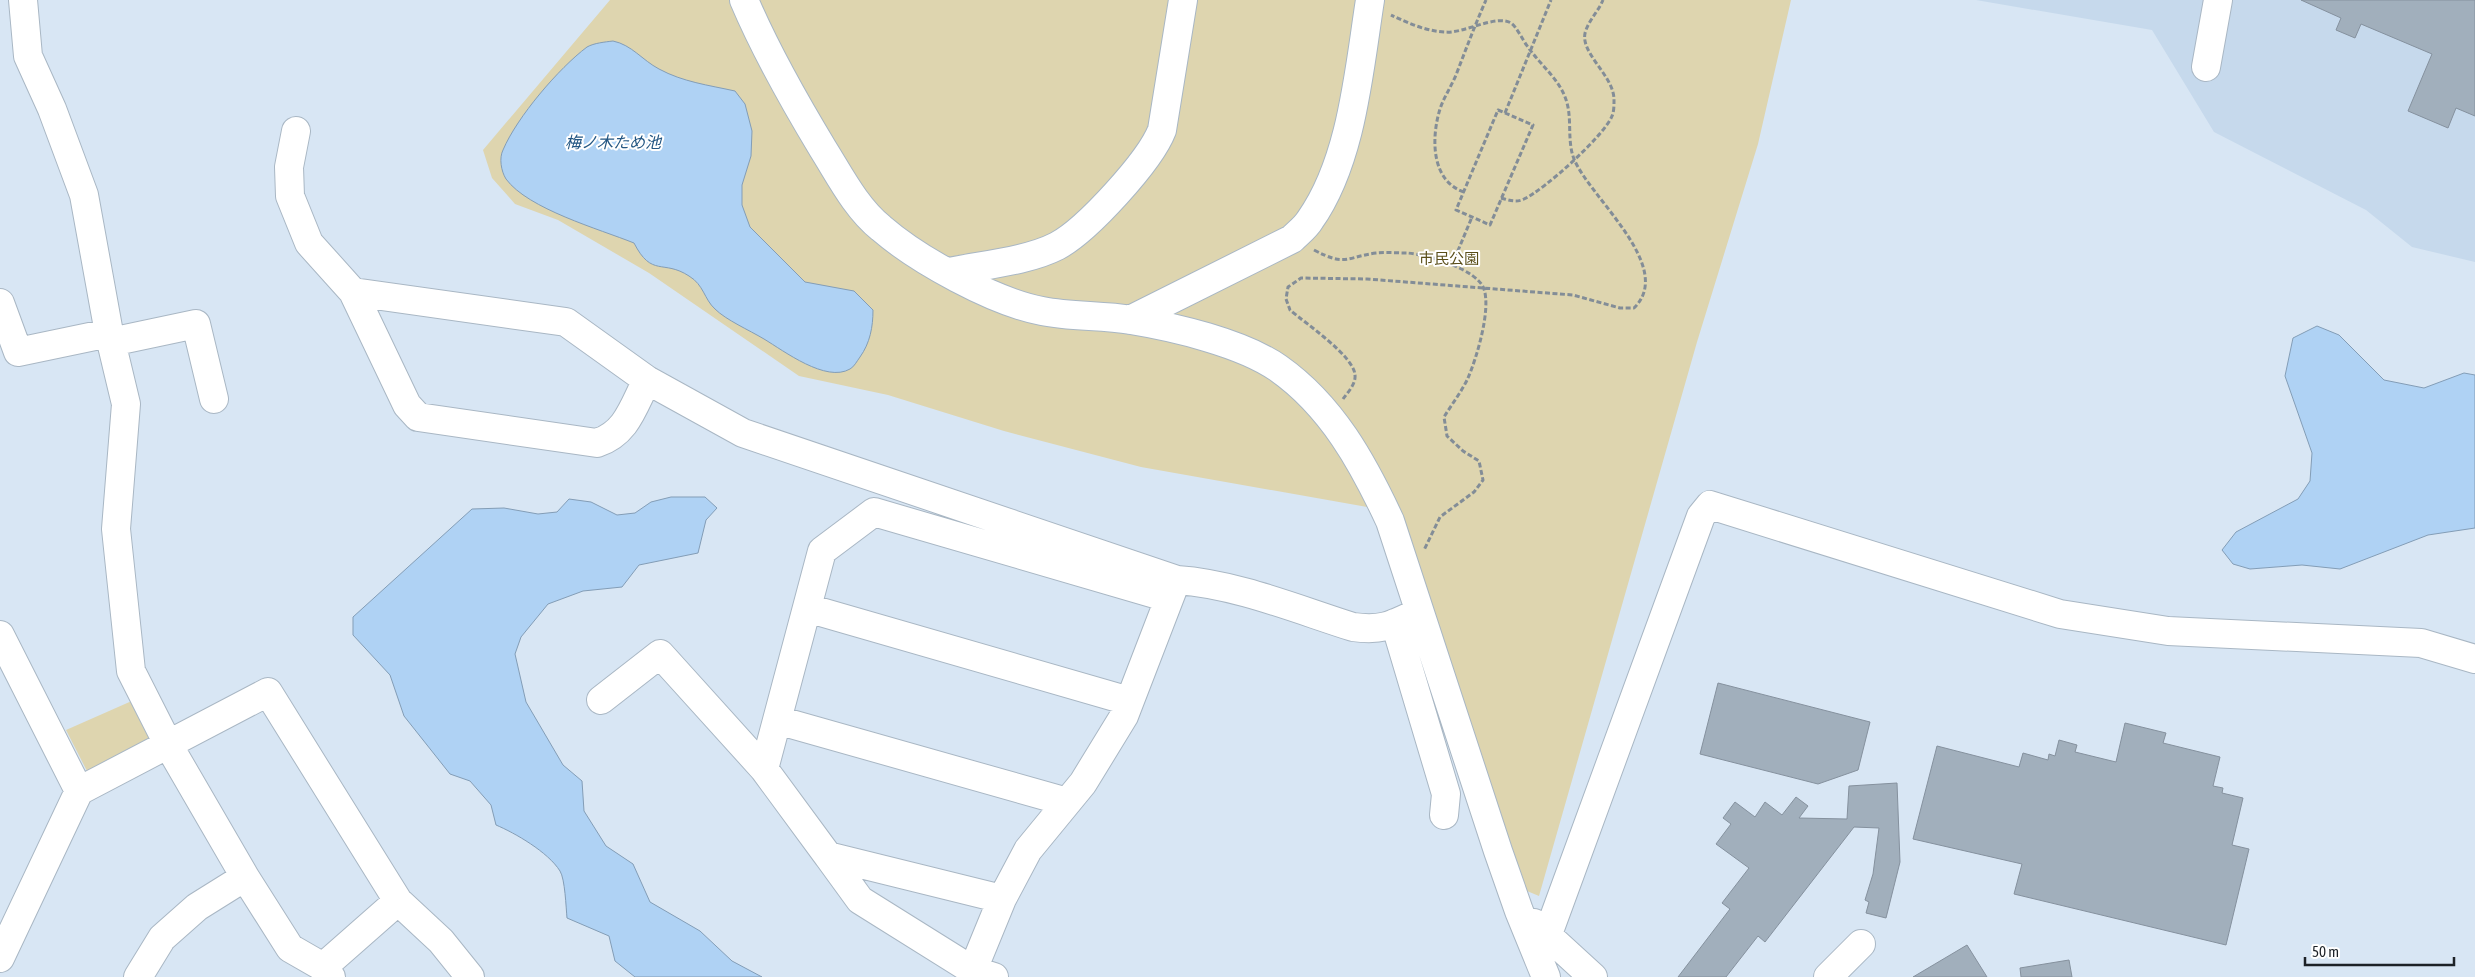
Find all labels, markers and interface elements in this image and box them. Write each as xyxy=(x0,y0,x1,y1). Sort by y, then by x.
water label: 梅ノ木ため池 xyxy=(565,133,663,151)
park label: 市民公園 xyxy=(1419,250,1479,267)
scale bar xyxy=(2305,934,2454,966)
text: 50 m xyxy=(2312,943,2339,960)

